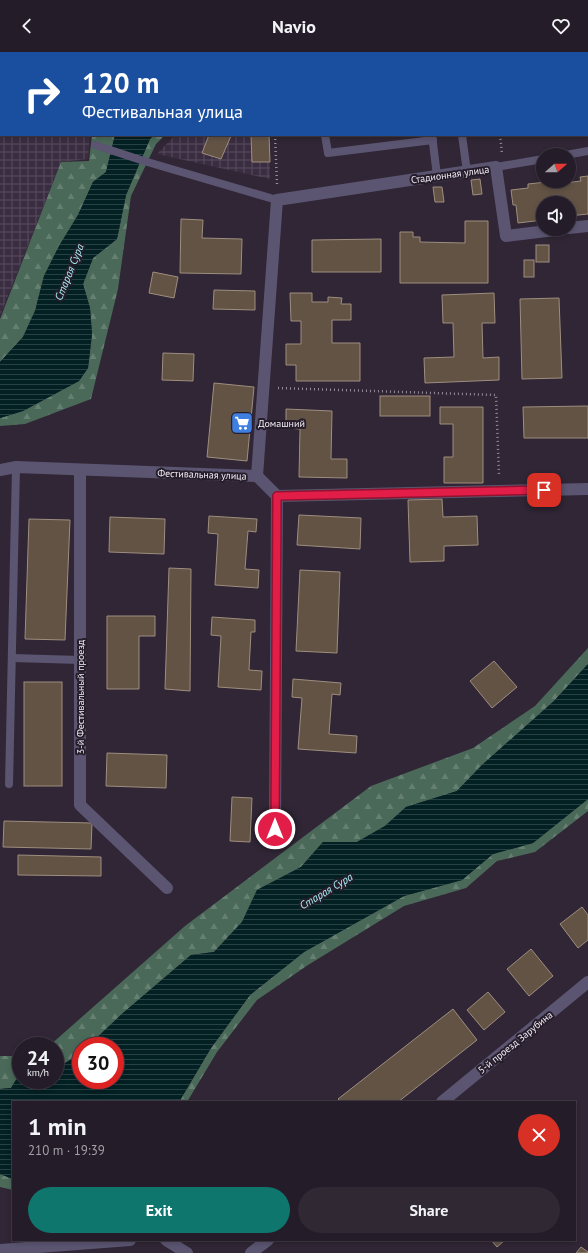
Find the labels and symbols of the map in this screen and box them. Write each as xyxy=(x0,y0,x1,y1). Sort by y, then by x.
north arrow xyxy=(536,148,576,188)
street label: Стадионная улица xyxy=(410,163,490,186)
water label: Старая Сура xyxy=(51,241,87,302)
supermarket icon: Домашний xyxy=(229,410,255,436)
place label: Домашний xyxy=(258,417,305,430)
street label: Фестивальная улица xyxy=(157,466,247,483)
pin xyxy=(527,473,561,507)
street label: 3-й Фестивальный проезд xyxy=(74,639,87,754)
position arrow xyxy=(254,808,296,850)
water label: Старая Сура xyxy=(297,869,356,912)
street label: 5-й проезд Зарубина xyxy=(475,1008,555,1077)
speed limit sign: 30 xyxy=(72,1037,124,1089)

